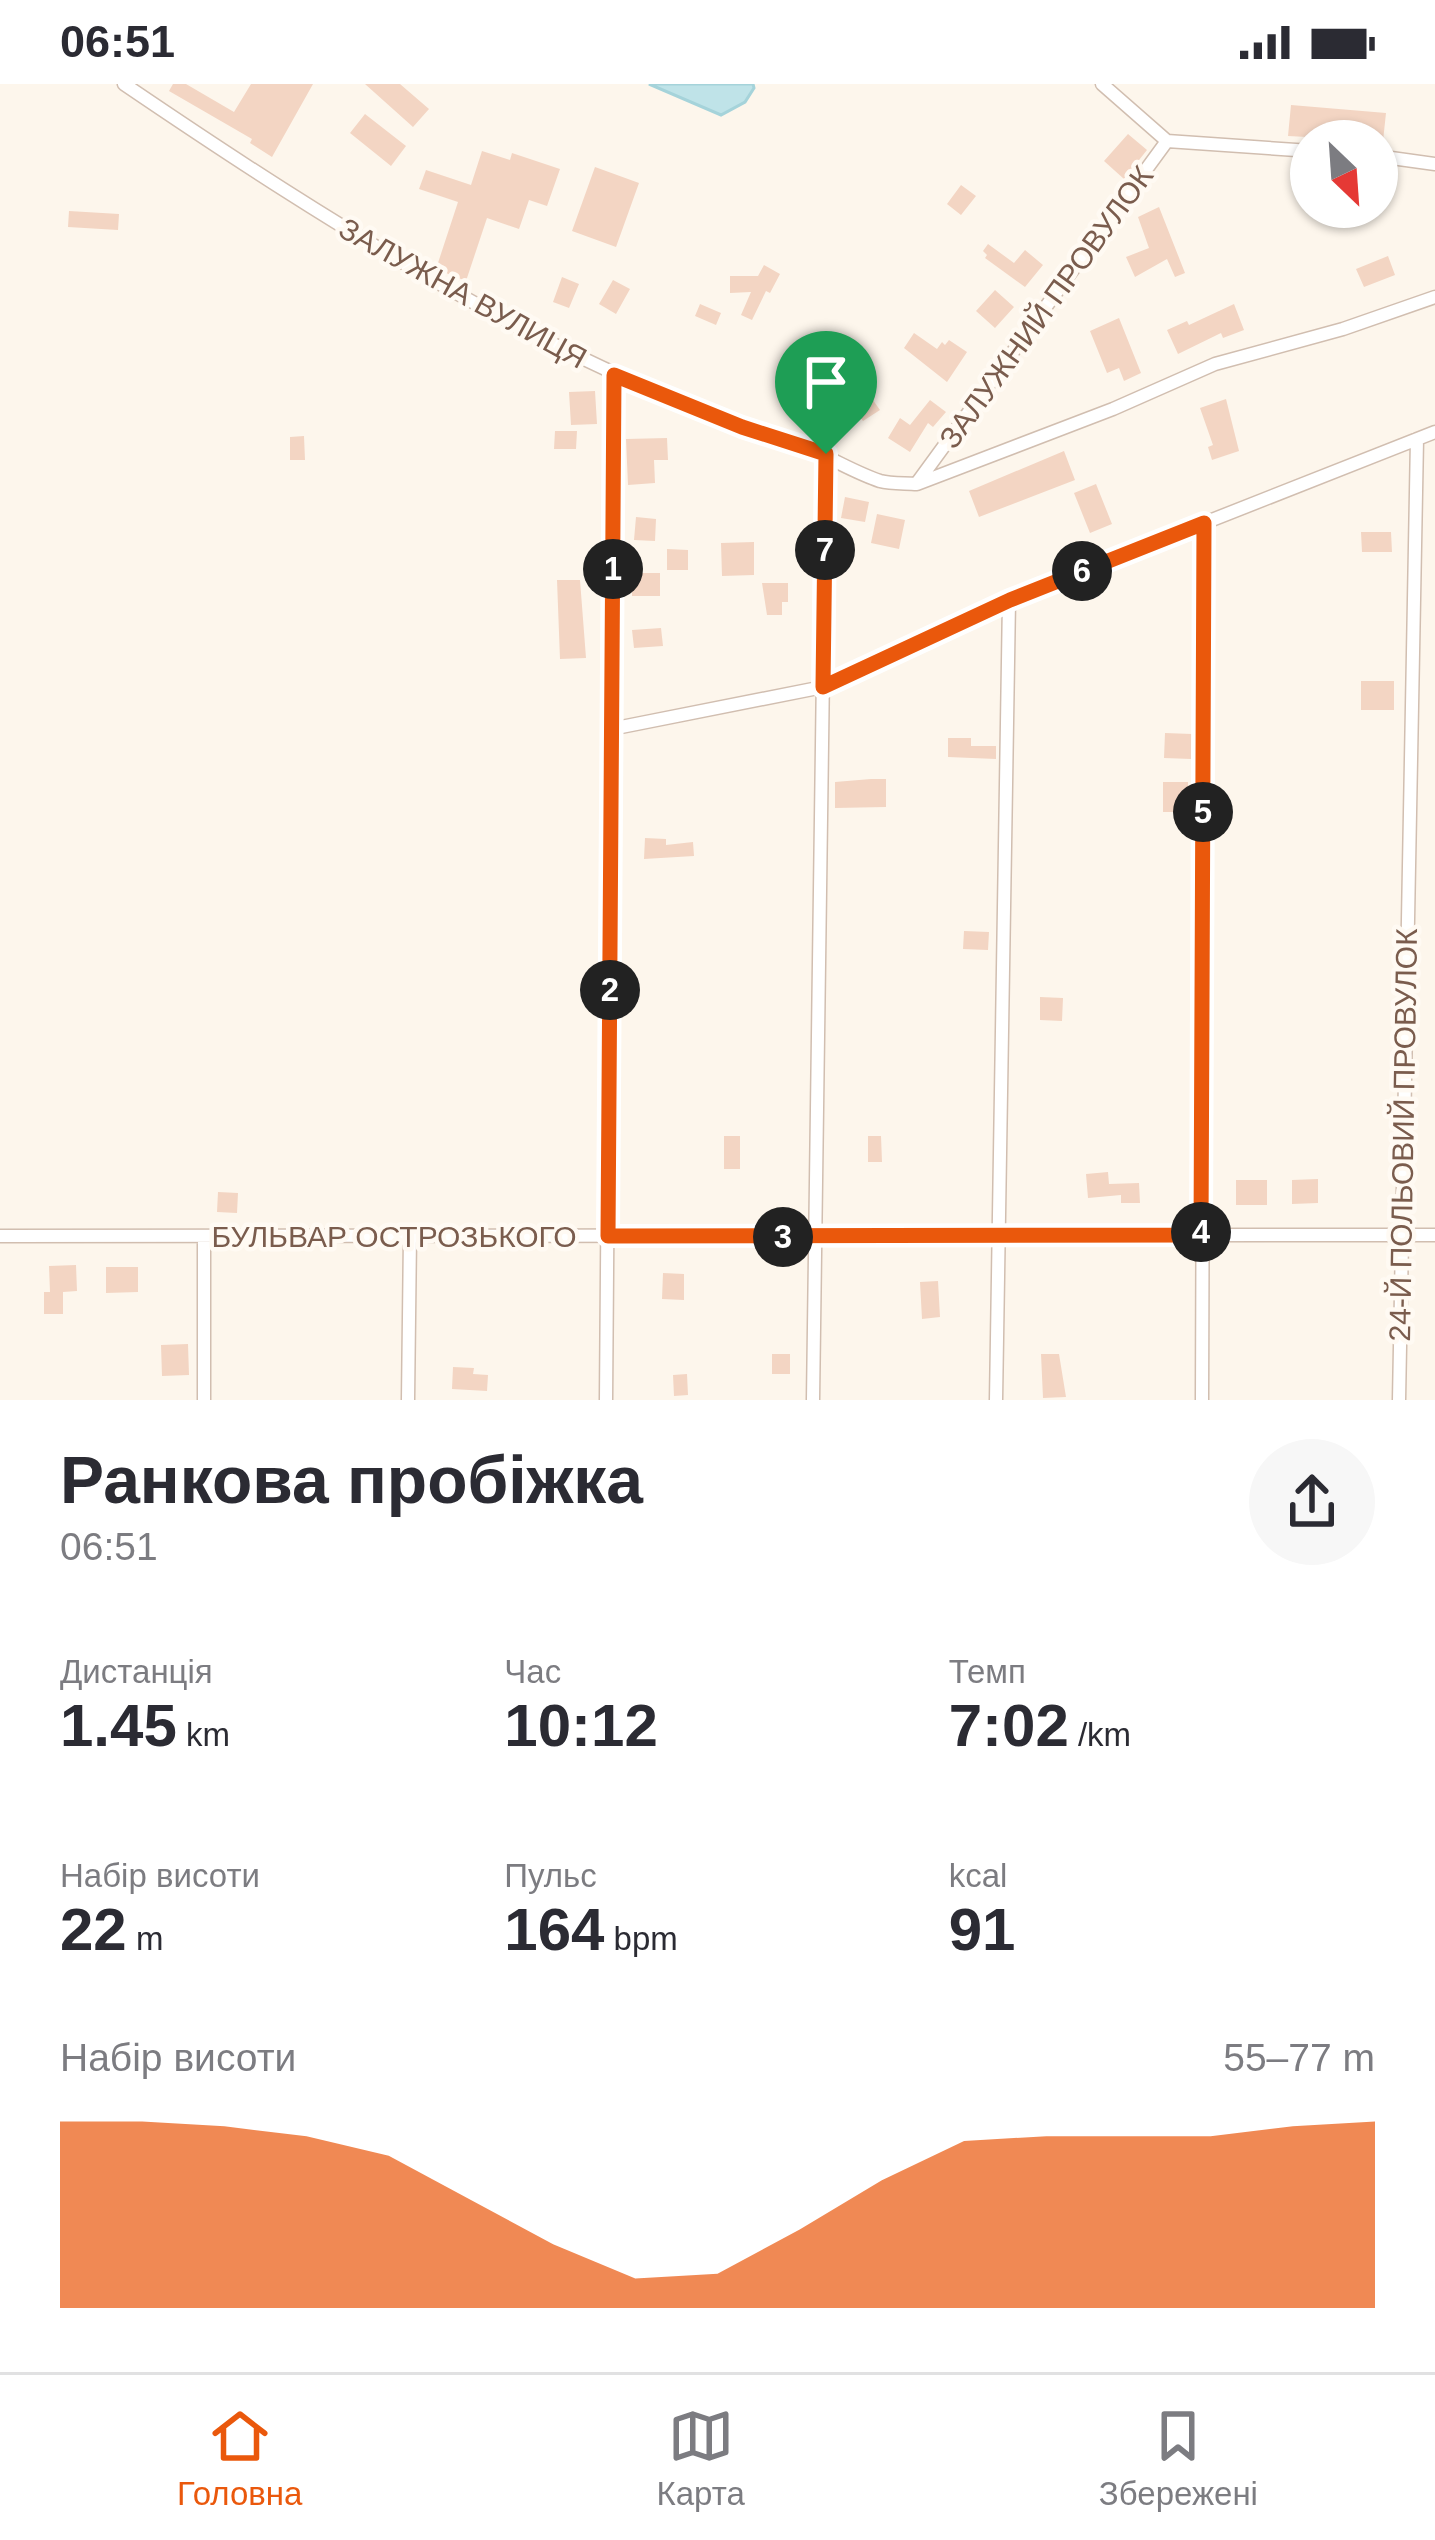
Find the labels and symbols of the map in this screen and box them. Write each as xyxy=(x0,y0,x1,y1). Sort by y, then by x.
north arrow xyxy=(1290,120,1398,228)
street label: ЗАЛУЖНИЙ ПРОВУЛОК xyxy=(933,159,1160,454)
street label: ЗАЛУЖНА ВУЛИЦЯ xyxy=(334,211,592,375)
pin xyxy=(775,331,877,454)
pin: 7 xyxy=(795,520,855,580)
pin: 1 xyxy=(583,539,643,599)
pin: 6 xyxy=(1052,541,1112,601)
pin: 5 xyxy=(1173,782,1233,842)
street label: 24-Й ПОЛЬОВИЙ ПРОВУЛОК xyxy=(1383,928,1423,1342)
pin: 2 xyxy=(580,960,640,1020)
pin: 4 xyxy=(1171,1202,1231,1262)
pin: 3 xyxy=(753,1207,813,1267)
street label: БУЛЬВАР ОСТРОЗЬКОГО xyxy=(212,1220,577,1253)

